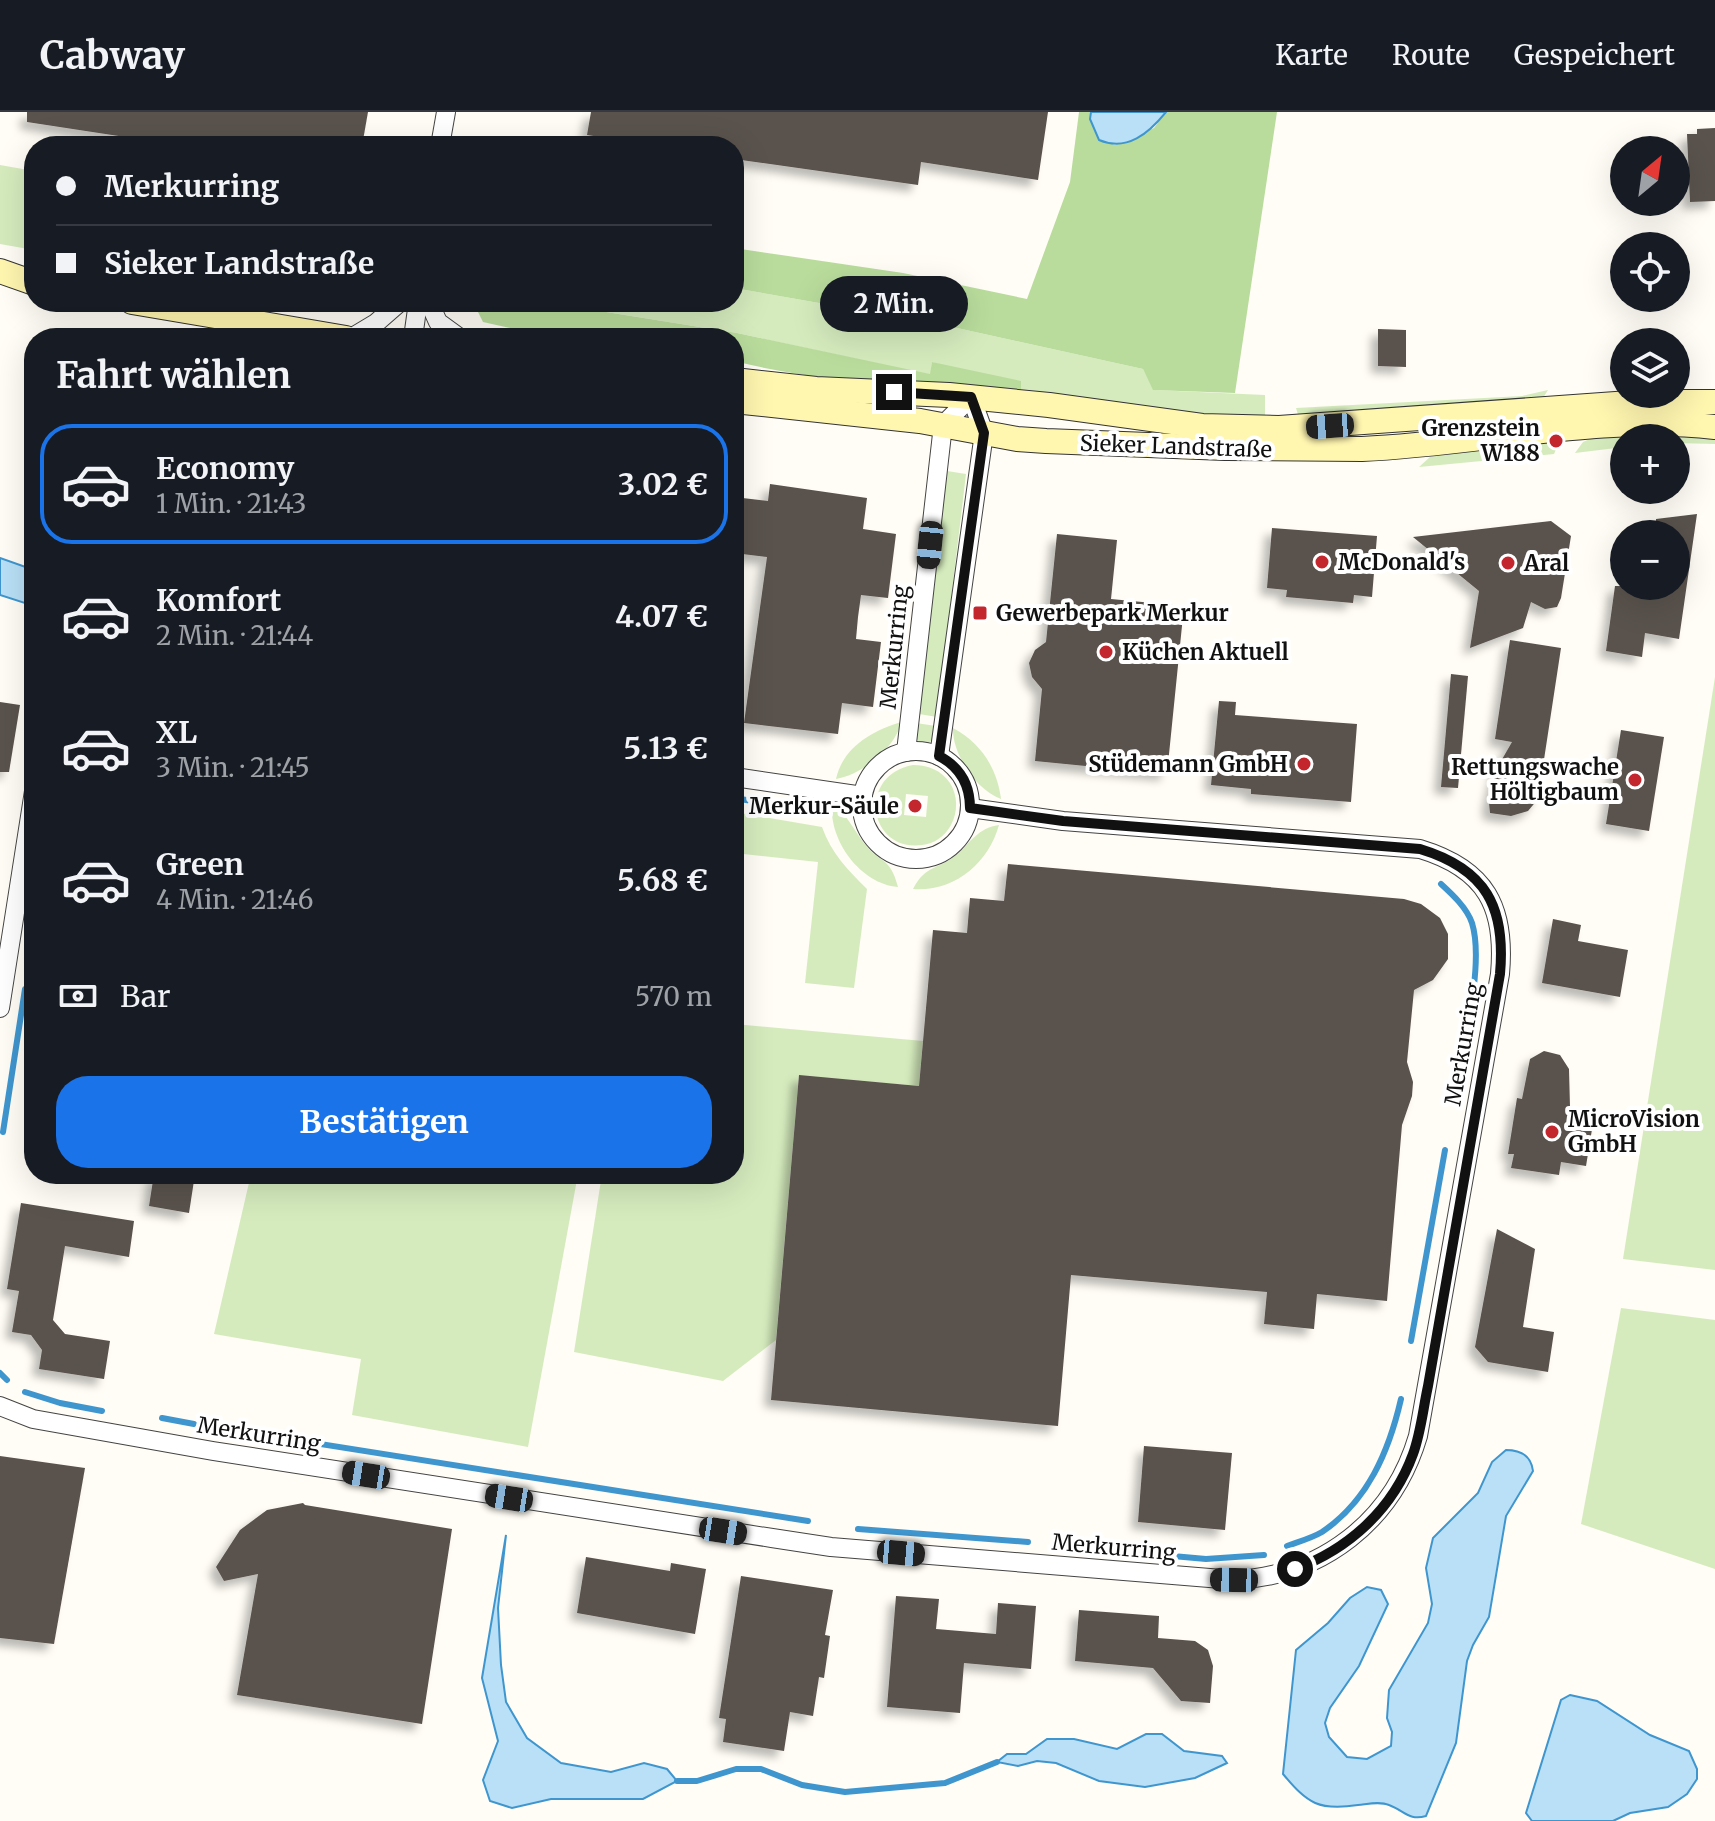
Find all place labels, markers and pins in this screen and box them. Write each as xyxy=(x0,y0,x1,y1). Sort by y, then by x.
place label: Grenzstein W188 xyxy=(1421,414,1540,467)
marker: Grenzstein W188 xyxy=(1547,432,1565,450)
place label: McDonald's xyxy=(1338,548,1465,576)
place label: Aral xyxy=(1523,549,1569,577)
marker: McDonald's xyxy=(1313,553,1331,571)
marker: Aral xyxy=(1499,554,1517,572)
place label: Gewerbepark Merkur xyxy=(996,599,1229,627)
marker: Gewerbepark Merkur xyxy=(971,604,989,622)
place label: Küchen Aktuell xyxy=(1122,638,1289,666)
marker: Küchen Aktuell xyxy=(1097,643,1115,661)
place label: Stüdemann GmbH xyxy=(1088,750,1288,778)
place label: Rettungswache Höltigbaum xyxy=(1451,753,1619,806)
marker: Stüdemann GmbH xyxy=(1295,755,1313,773)
marker: Rettungswache Höltigbaum xyxy=(1626,771,1644,789)
place label: Merkur-Säule xyxy=(749,792,899,820)
marker: Merkur-Säule xyxy=(906,797,924,815)
place label: MicroVision GmbH xyxy=(1568,1105,1700,1158)
marker: MicroVision GmbH xyxy=(1543,1123,1561,1141)

